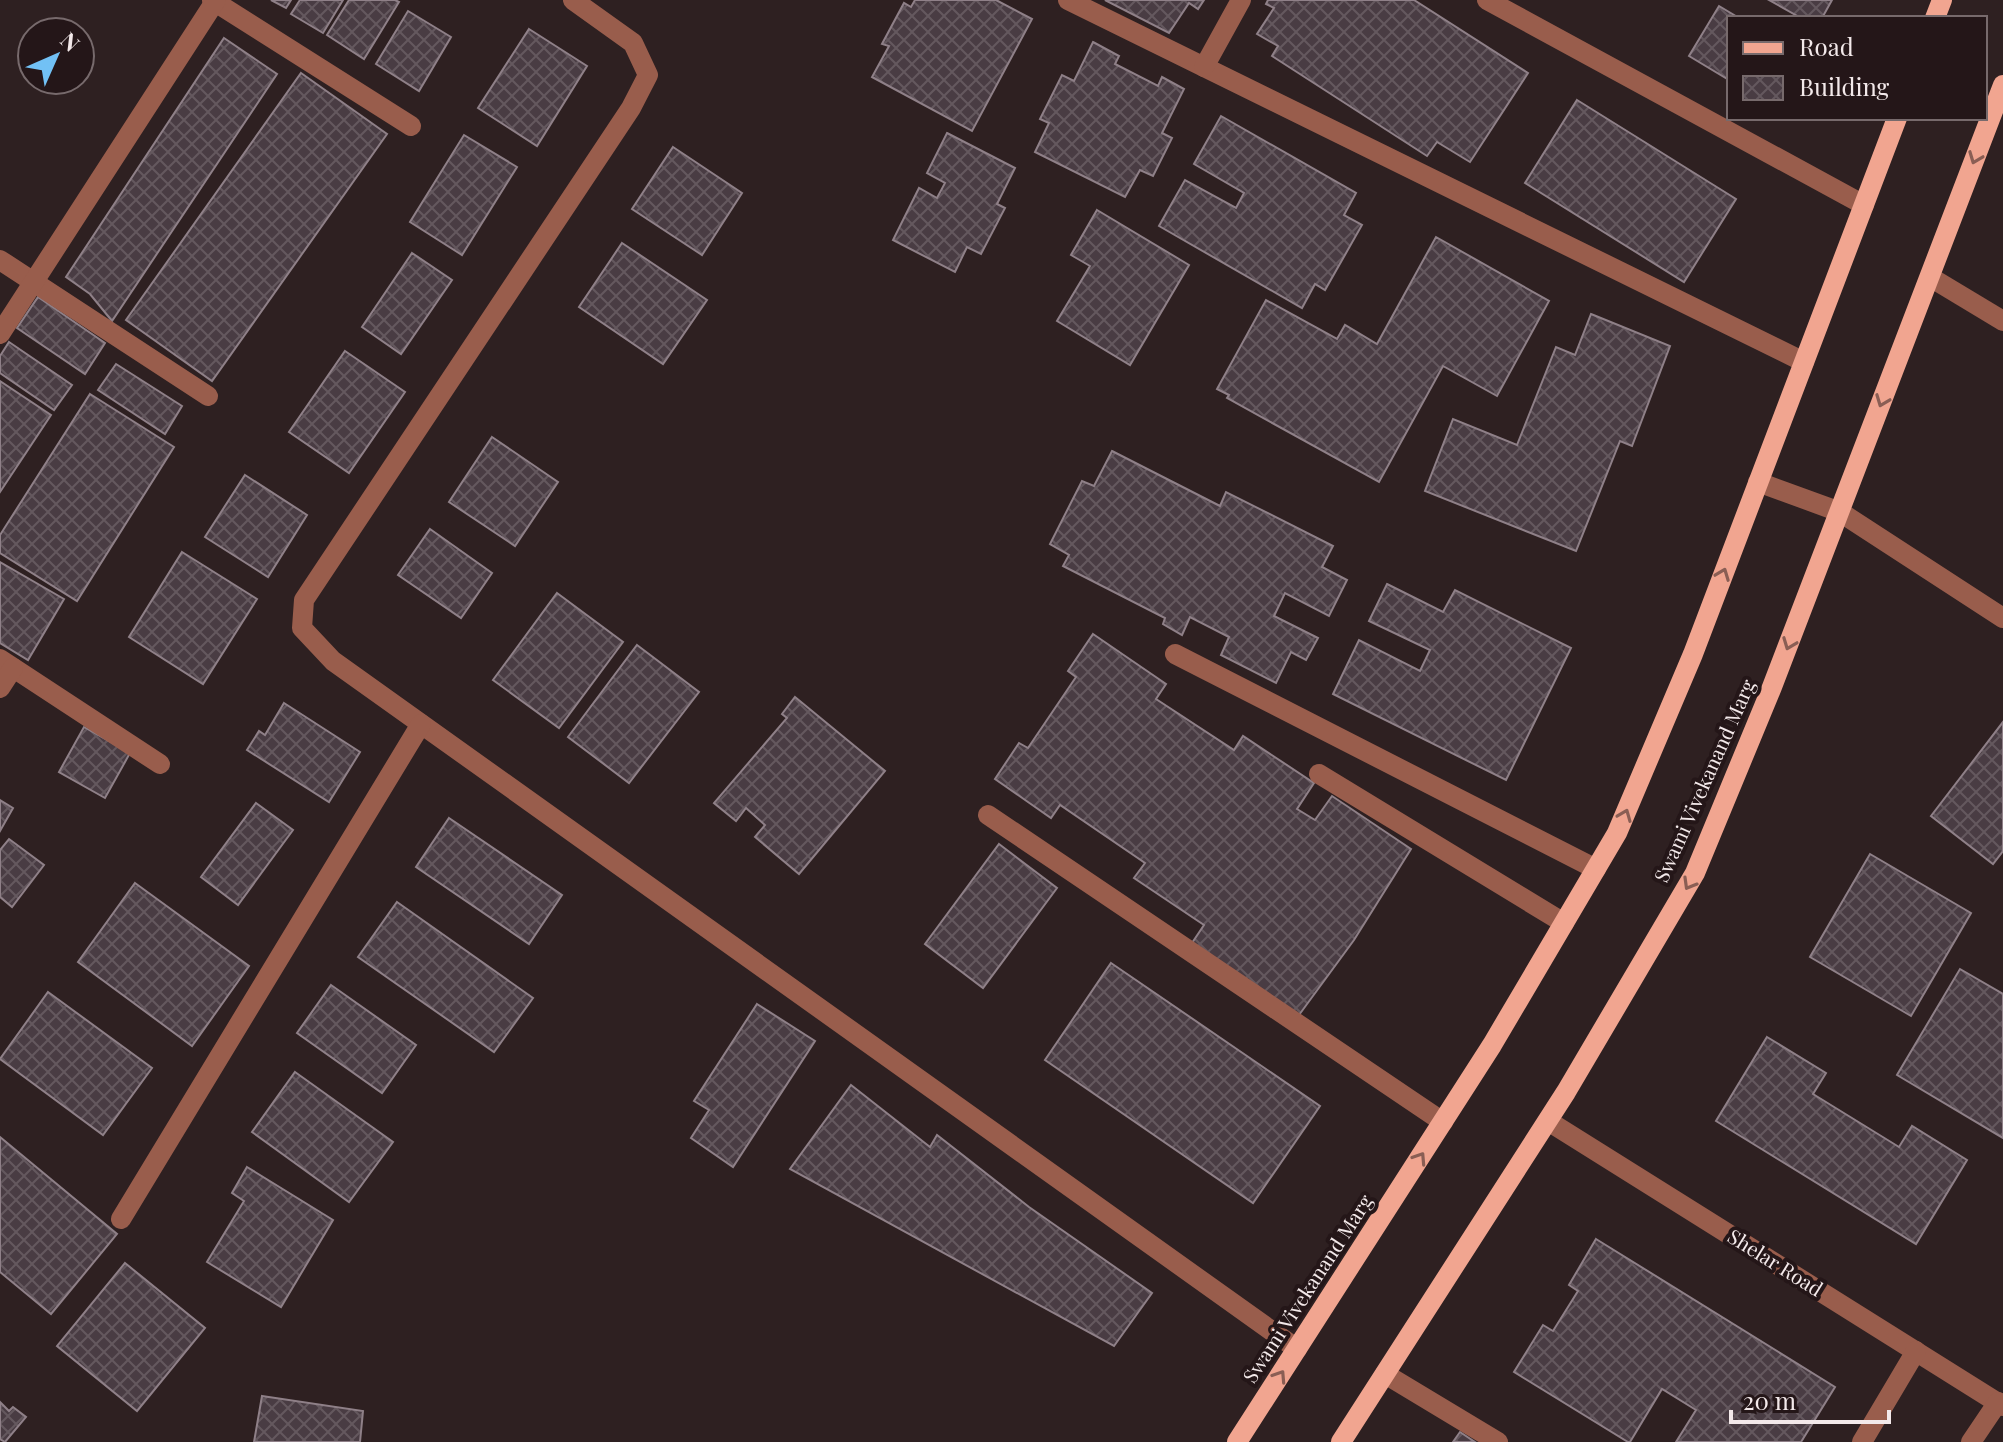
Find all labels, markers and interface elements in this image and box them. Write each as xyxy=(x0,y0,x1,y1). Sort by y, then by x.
north arrow xyxy=(16,16,96,96)
legend xyxy=(1727,16,1987,120)
text: N xyxy=(55,25,87,57)
text: Road xyxy=(1799,30,1854,62)
text: Building xyxy=(1799,70,1890,102)
one-way arrow xyxy=(1968,150,1985,164)
one-way arrow xyxy=(1875,393,1892,407)
one-way arrow xyxy=(1713,568,1730,582)
one-way arrow xyxy=(1782,636,1799,650)
street label: Swami Vivekanand Marg xyxy=(1647,674,1761,886)
one-way arrow xyxy=(1615,808,1632,822)
one-way arrow xyxy=(1683,875,1699,889)
one-way arrow xyxy=(1411,1152,1426,1167)
street label: Swami Vivekanand Marg xyxy=(1236,1188,1378,1388)
street label: Shelar Road xyxy=(1723,1222,1829,1302)
one-way arrow xyxy=(1270,1371,1285,1385)
scale bar xyxy=(1731,1374,1889,1424)
text: 20 m xyxy=(1743,1384,1796,1416)

